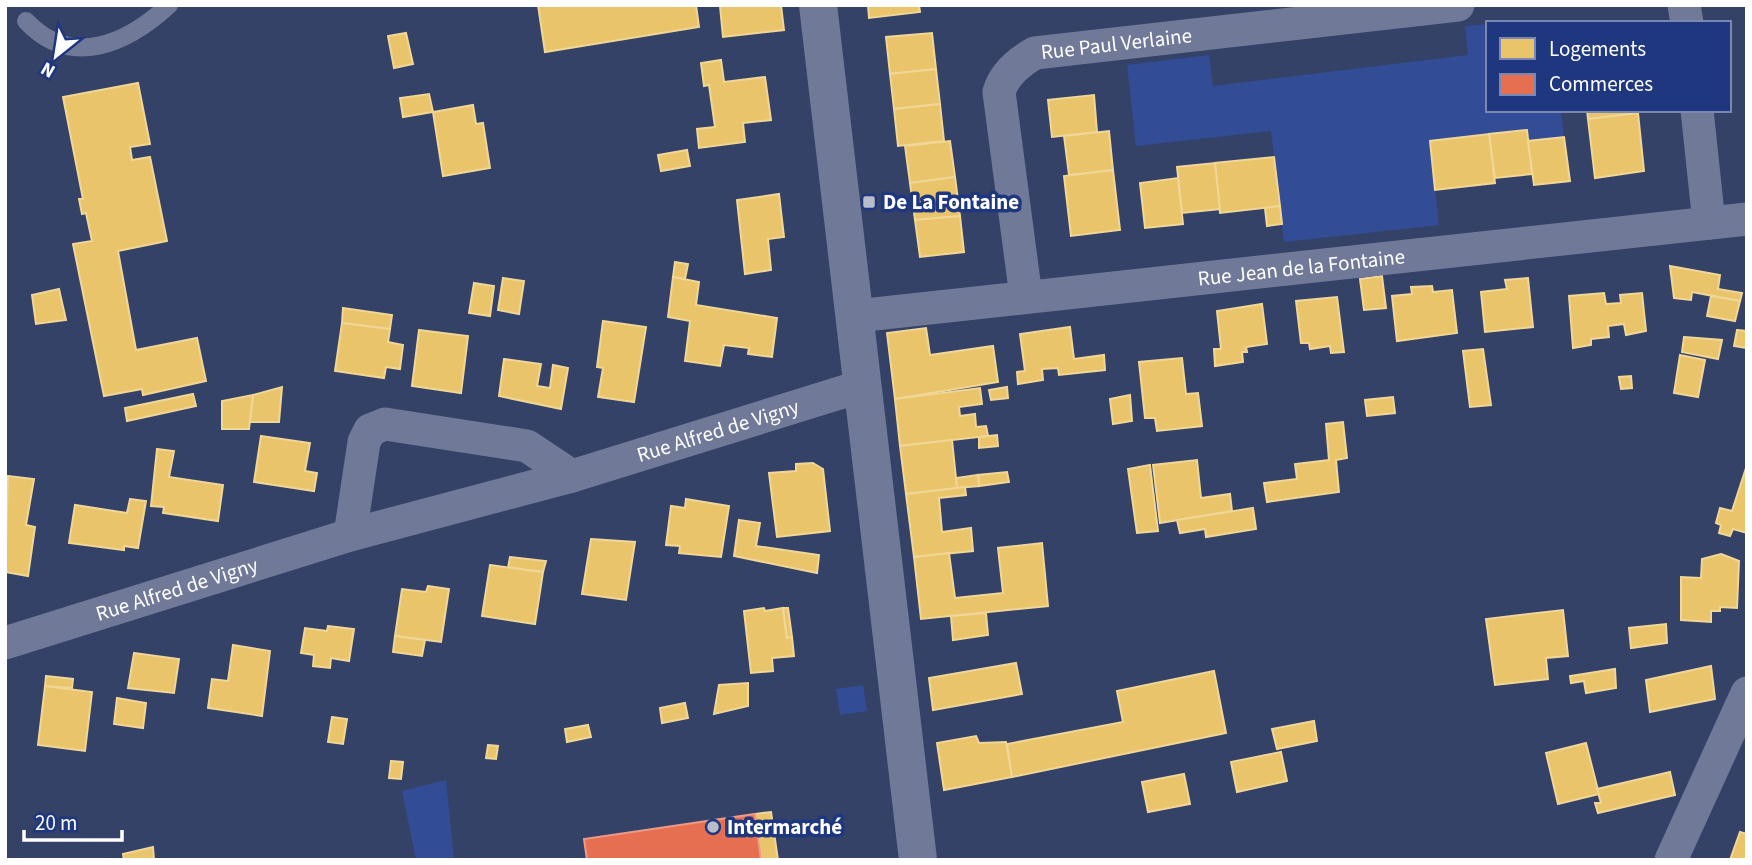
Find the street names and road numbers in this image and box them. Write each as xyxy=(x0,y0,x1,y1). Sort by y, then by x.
street label: Rue Paul Verlaine xyxy=(1039,20,1194,67)
street label: Rue Jean de la Fontaine xyxy=(1196,241,1407,294)
street label: Rue Alfred de Vigny xyxy=(633,391,803,470)
street label: Rue Alfred de Vigny xyxy=(92,550,262,629)

